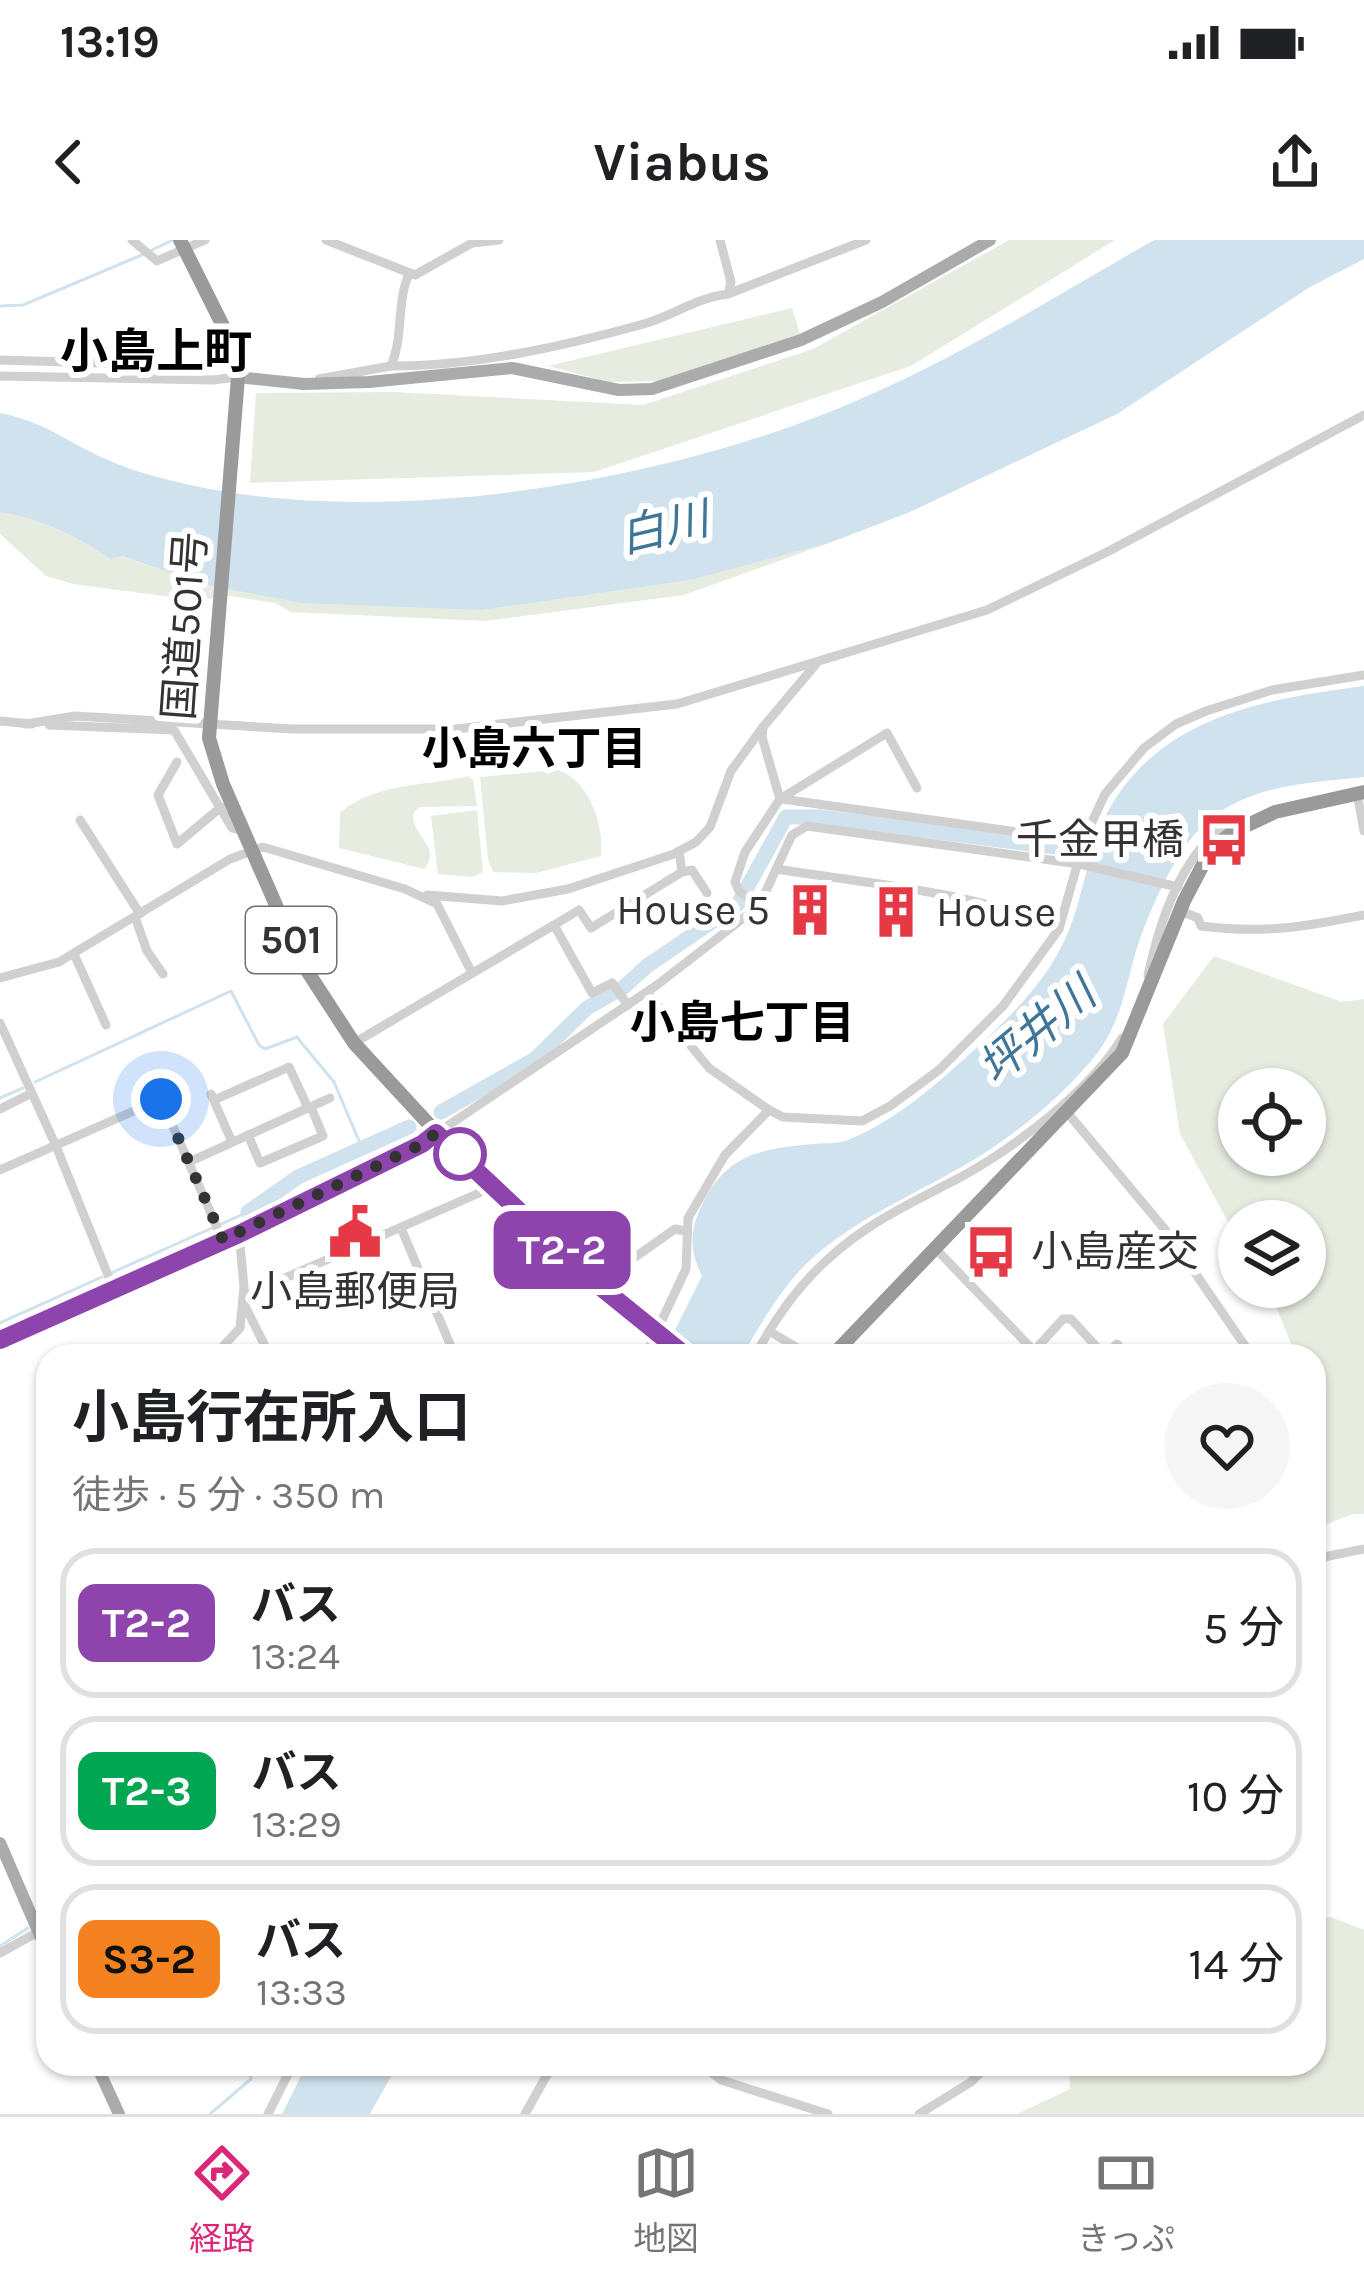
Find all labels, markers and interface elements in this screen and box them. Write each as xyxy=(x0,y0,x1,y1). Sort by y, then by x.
text: 13:19 xyxy=(60,16,160,68)
icon: back xyxy=(36,129,102,195)
icon: share xyxy=(1262,129,1328,195)
text: Viabus xyxy=(593,130,771,194)
district label: 小島上町 xyxy=(60,324,252,380)
water label: 白川 xyxy=(614,492,718,563)
street label: 国道501号 xyxy=(153,530,217,722)
district label: 小島六丁目 xyxy=(421,723,647,775)
bus stop icon: 千金甲橋 xyxy=(1195,811,1253,869)
place label: 千金甲橋 xyxy=(1016,815,1184,865)
building icon: House 5 xyxy=(781,881,839,939)
building icon: House xyxy=(867,883,925,941)
place label: House 5 xyxy=(616,885,770,935)
place label: House xyxy=(936,887,1056,937)
road number: 501 xyxy=(246,907,336,973)
water label: 坪井川 xyxy=(969,965,1108,1094)
district label: 小島七丁目 xyxy=(629,997,855,1049)
map controls xyxy=(1218,1068,1326,1308)
button: locate xyxy=(1218,1068,1326,1176)
your location xyxy=(131,1069,191,1129)
unlabelled marker xyxy=(435,1129,485,1179)
button: layers xyxy=(1218,1200,1326,1308)
public building icon: 小島郵便局 xyxy=(326,1203,384,1261)
line badge: T2-2 xyxy=(478,1211,646,1289)
bus stop icon: 小島産交 xyxy=(962,1223,1020,1281)
text: T2-2 xyxy=(518,1225,606,1275)
place label: 小島産交 xyxy=(1031,1227,1199,1277)
place label: 小島郵便局 xyxy=(250,1267,460,1317)
button: heart xyxy=(1164,1383,1290,1509)
text: 小島行在所入口 xyxy=(72,1385,471,1451)
text: 徒歩 · 5 分 · 350 m xyxy=(72,1472,385,1518)
text: バス xyxy=(251,1579,341,1631)
text: T2-2 xyxy=(102,1598,191,1648)
text: 5 分 xyxy=(1203,1602,1284,1654)
text: 13:24 xyxy=(251,1633,340,1679)
text: バス xyxy=(252,1747,342,1799)
text: T2-3 xyxy=(102,1766,192,1816)
text: 10 分 xyxy=(1187,1770,1284,1822)
text: 13:29 xyxy=(252,1801,342,1847)
text: バス xyxy=(256,1915,346,1967)
text: S3-2 xyxy=(102,1934,196,1984)
text: 14 分 xyxy=(1188,1938,1284,1990)
text: 13:33 xyxy=(256,1969,347,2015)
tab: 経路 xyxy=(189,2140,255,2260)
tab: 地図 xyxy=(633,2140,699,2260)
tab: きっぷ xyxy=(1077,2140,1175,2260)

